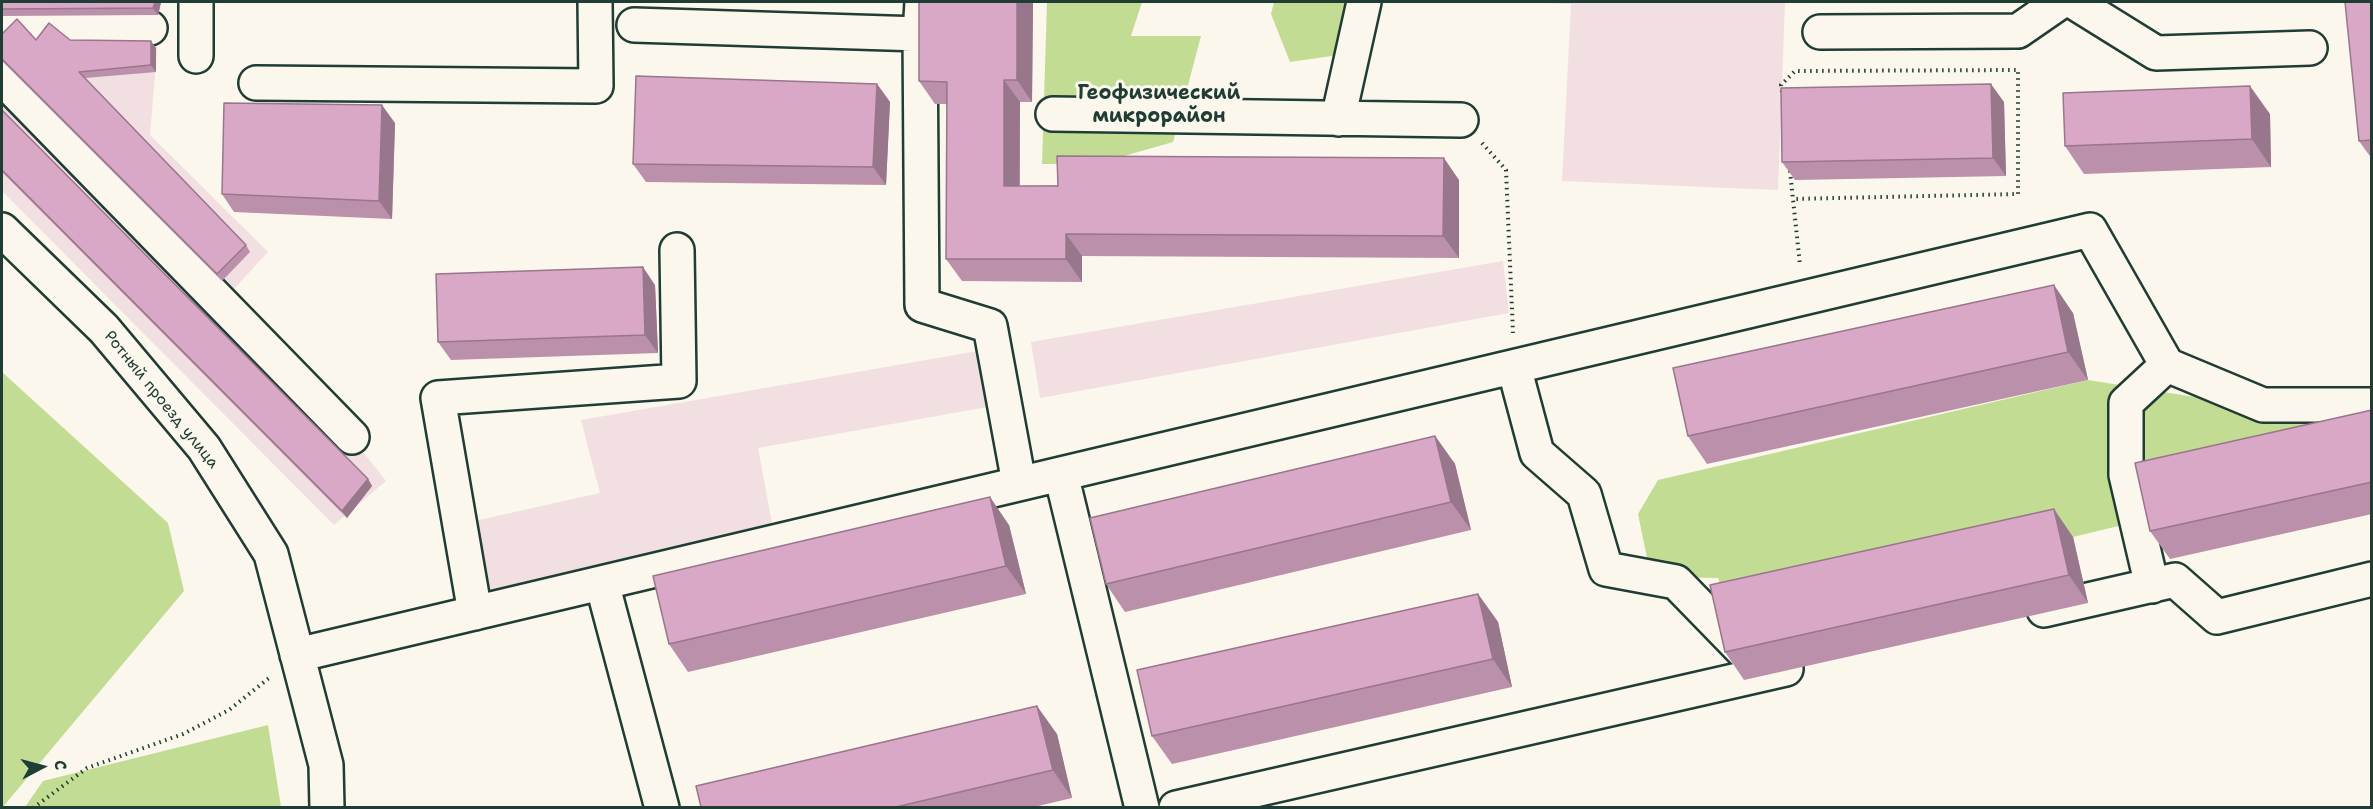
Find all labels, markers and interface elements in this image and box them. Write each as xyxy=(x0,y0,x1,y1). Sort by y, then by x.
district label: Геофизический микрорайон xyxy=(1078,82,1240,129)
street label: Ротный проезд улица xyxy=(100,327,222,473)
north arrow xyxy=(12,737,72,797)
text: С xyxy=(49,759,71,771)

